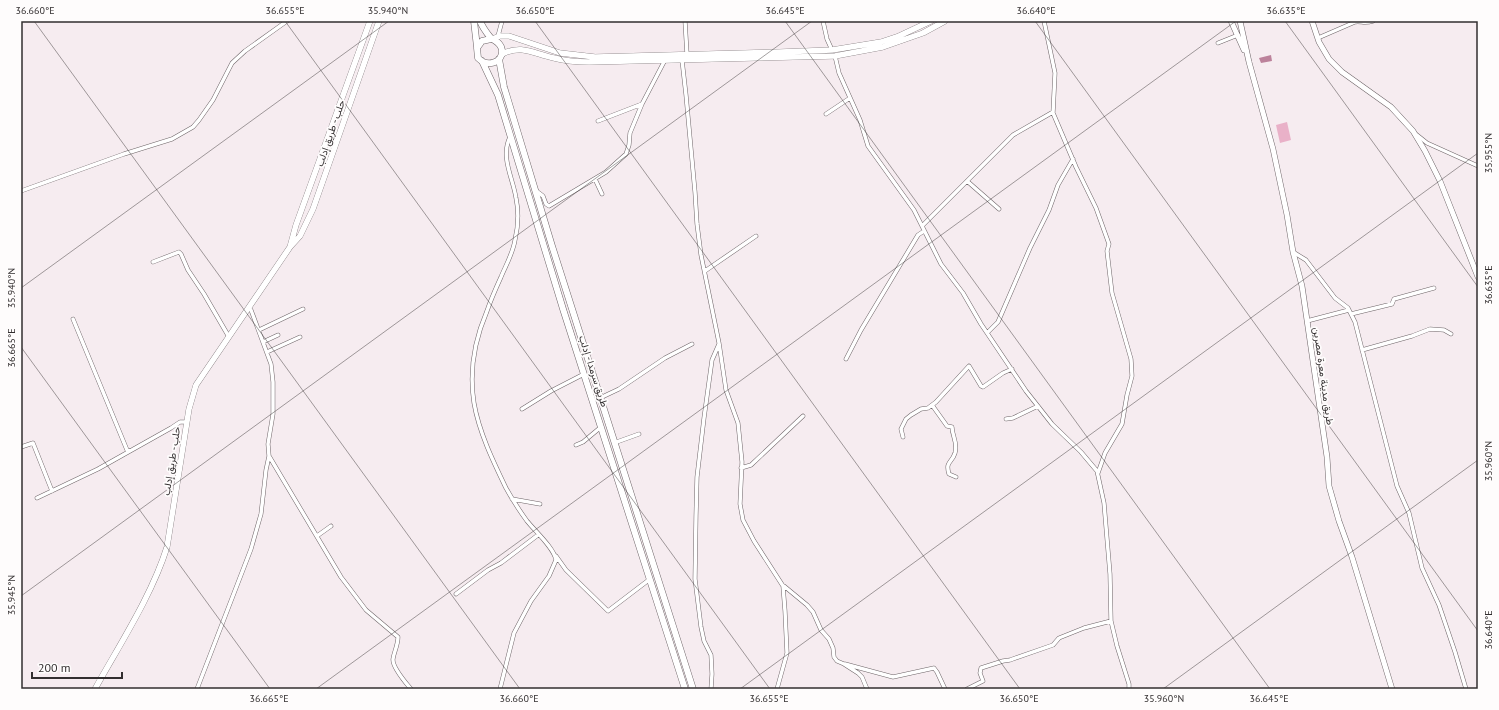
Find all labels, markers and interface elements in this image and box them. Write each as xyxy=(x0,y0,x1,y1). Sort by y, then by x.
text: 36.660°E xyxy=(16,4,55,17)
text: 36.655°E xyxy=(266,4,305,17)
text: 35.940°N xyxy=(368,4,408,17)
text: 36.650°E xyxy=(516,4,555,17)
text: 36.645°E xyxy=(766,4,805,17)
text: 36.640°E xyxy=(1017,4,1056,17)
text: 36.635°E xyxy=(1267,4,1306,17)
street label: حلب - طريق إدلب xyxy=(313,98,348,168)
text: 35.955°N xyxy=(1482,133,1495,173)
text: 36.635°E xyxy=(1482,266,1495,305)
text: 35.940°N xyxy=(5,268,18,308)
street label: طريق مدينة معرة مصرين xyxy=(1310,326,1337,426)
text: 36.665°E xyxy=(5,329,18,368)
street label: طريق سرمدا - إدلب xyxy=(576,334,611,409)
street label: حلب - طريق إدلب xyxy=(160,425,183,497)
text: 35.960°N xyxy=(1482,441,1495,481)
text: 35.945°N xyxy=(5,575,18,615)
text: 36.640°E xyxy=(1482,611,1495,650)
scale bar xyxy=(32,654,122,680)
text: 200 m xyxy=(38,660,71,675)
text: 36.665°E xyxy=(250,692,289,705)
text: 36.660°E xyxy=(500,692,539,705)
text: 36.655°E xyxy=(750,692,789,705)
text: 36.650°E xyxy=(1000,692,1039,705)
text: 35.960°N xyxy=(1144,692,1184,705)
text: 36.645°E xyxy=(1250,692,1289,705)

